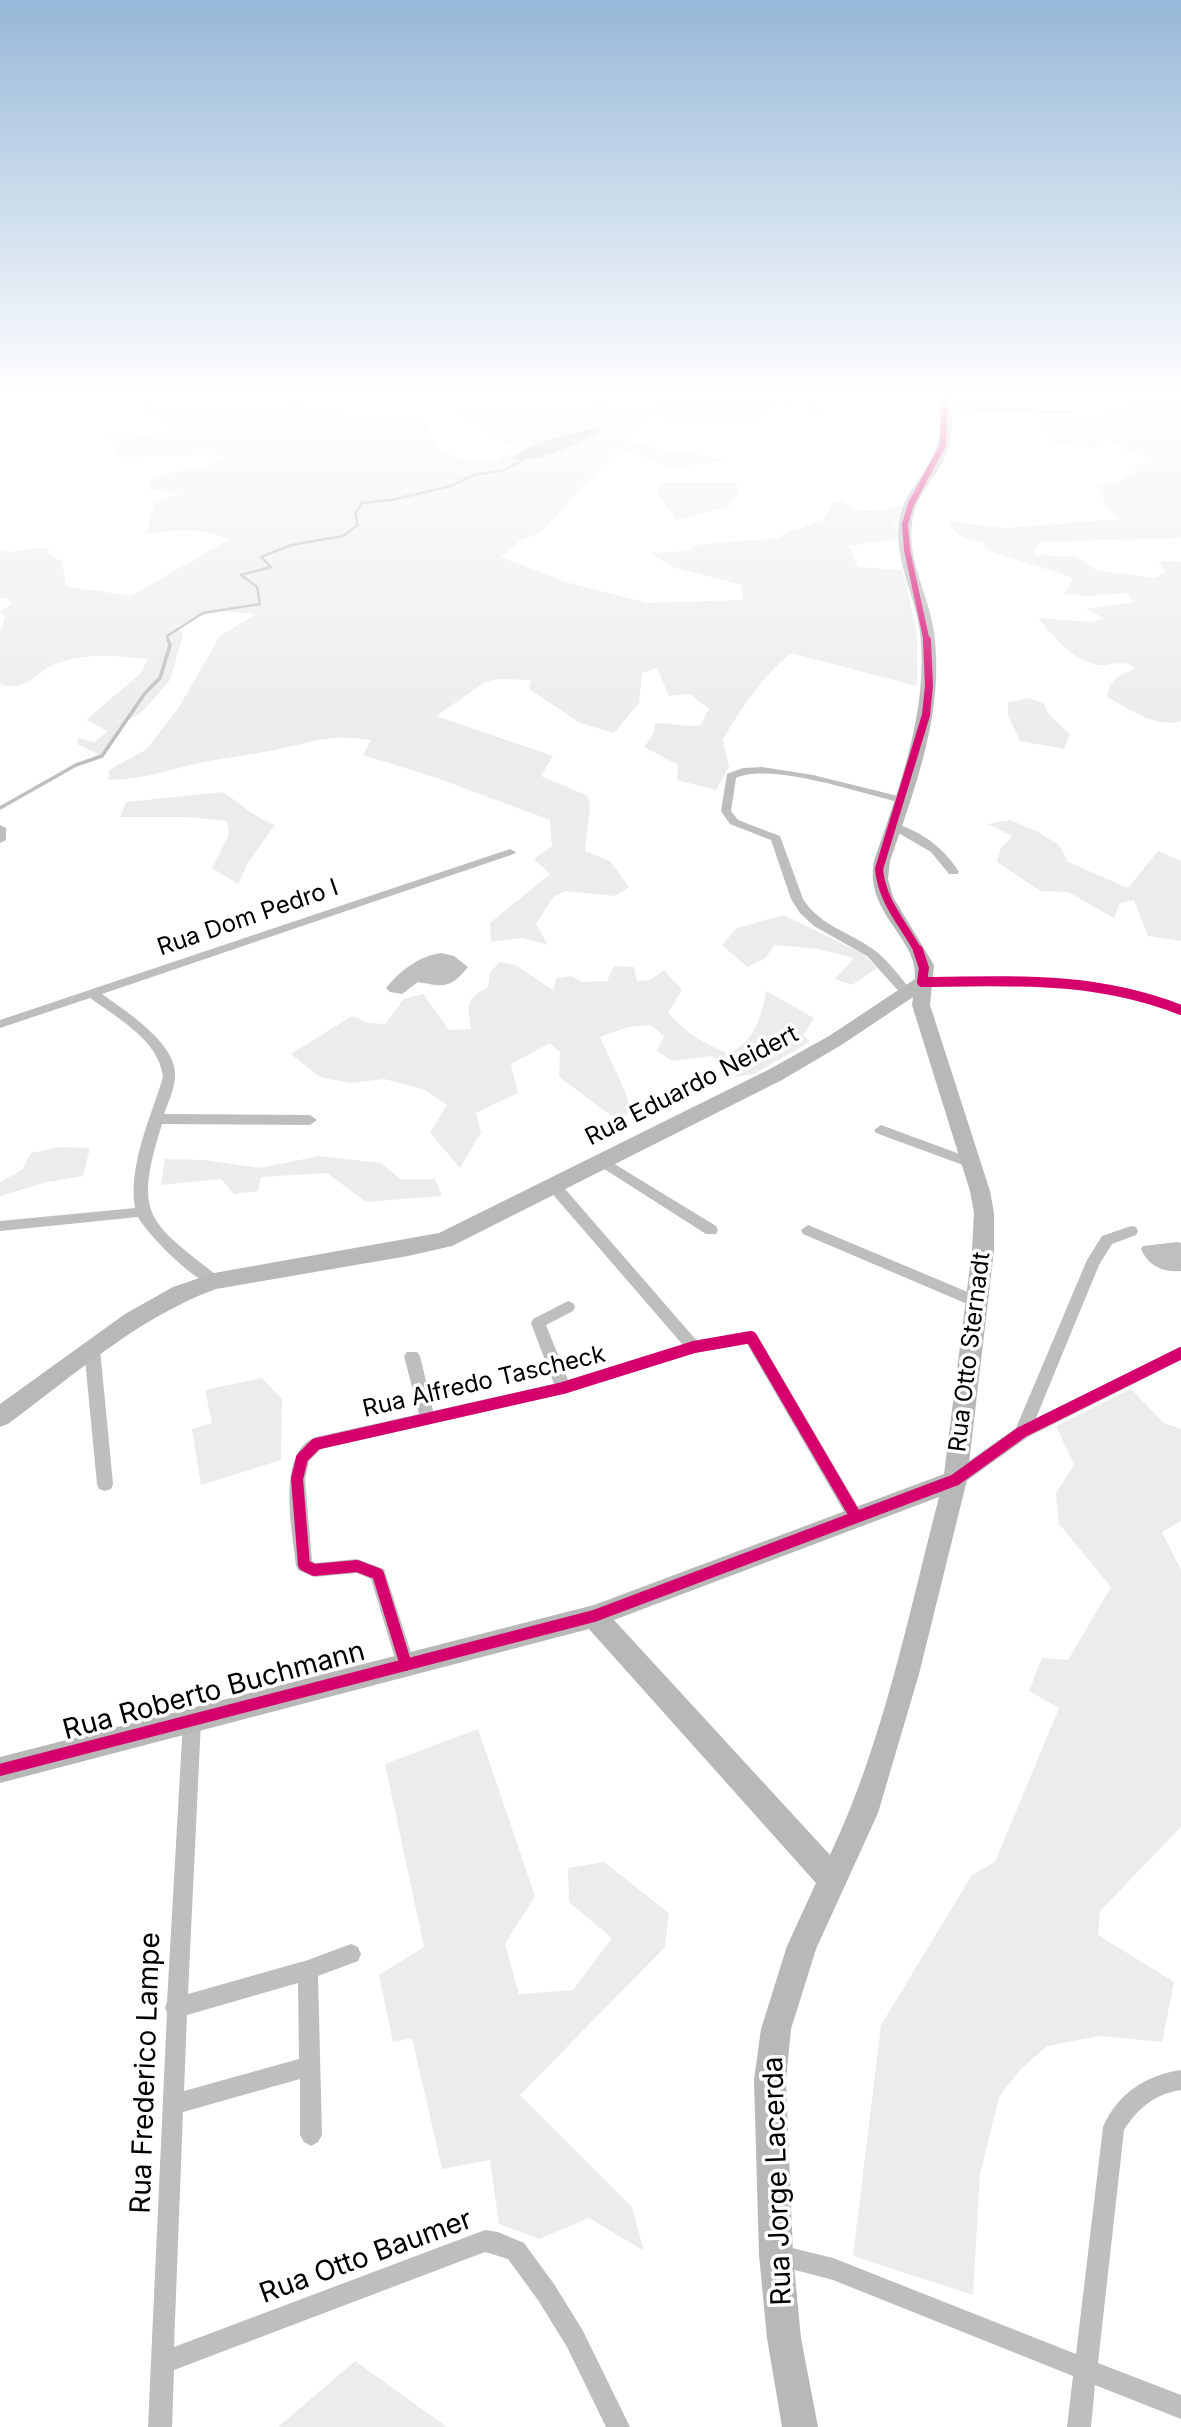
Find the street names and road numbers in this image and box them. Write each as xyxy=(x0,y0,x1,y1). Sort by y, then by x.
street label: Rua Dom Pedro I xyxy=(154,874,342,962)
street label: Rua Eduardo Neidert xyxy=(581,1020,803,1152)
street label: Rua Otto Sternadt xyxy=(943,1250,997,1454)
street label: Rua Alfredo Tascheck xyxy=(360,1340,608,1424)
street label: Rua Roberto Buchmann xyxy=(59,1634,369,1748)
street label: Rua Frederico Lampe xyxy=(124,1932,168,2214)
street label: Rua Jorge Lacerda xyxy=(757,2056,799,2306)
street label: Rua Otto Baumer xyxy=(255,2203,477,2311)

